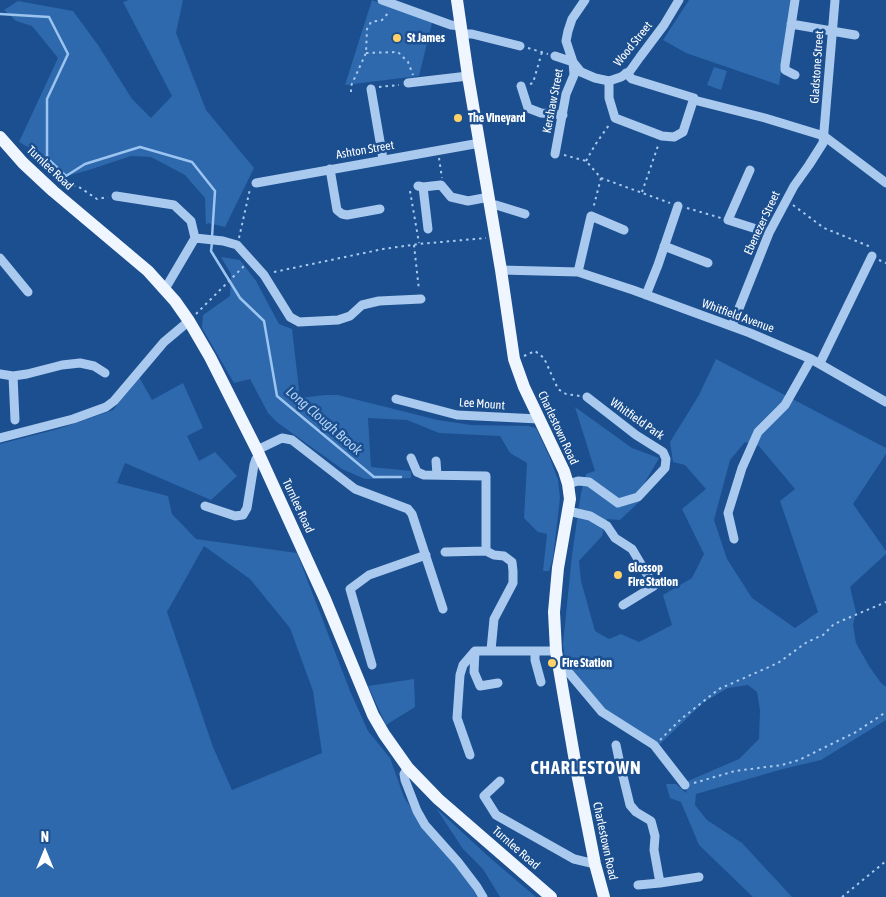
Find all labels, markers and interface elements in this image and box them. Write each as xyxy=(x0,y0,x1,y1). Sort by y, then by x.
street label: Wood Street xyxy=(611,19,655,69)
street label: Gladstone Street xyxy=(807,30,827,104)
place label: St James xyxy=(407,31,445,45)
marker: St James xyxy=(391,32,403,44)
street label: Kershaw Street xyxy=(540,68,566,134)
place label: The Vineyard xyxy=(468,111,525,125)
marker: The Vineyard xyxy=(452,112,464,124)
street label: Ashton Street xyxy=(335,138,395,162)
street label: Turnlee Road xyxy=(24,143,76,193)
street label: Ebenezer Street xyxy=(741,189,783,257)
street label: Whitfield Avenue xyxy=(700,296,776,336)
water label: Long Clough Brook xyxy=(282,383,366,459)
street label: Charlestown Road xyxy=(535,389,581,467)
street label: Lee Mount xyxy=(459,395,505,413)
street label: Whitfield Park xyxy=(607,395,667,443)
street label: Turnlee Road xyxy=(279,477,317,535)
place label: Glossop Fire Station xyxy=(628,561,678,589)
marker: Glossop Fire Station xyxy=(612,569,624,581)
place label: Fire Station xyxy=(562,656,612,670)
marker: Fire Station xyxy=(546,657,558,669)
district label: CHARLESTOWN xyxy=(529,757,643,779)
street label: Charlestown Road xyxy=(590,801,620,881)
street label: Turnlee Road xyxy=(489,823,543,873)
north arrow xyxy=(20,827,70,877)
text: N xyxy=(41,829,49,845)

